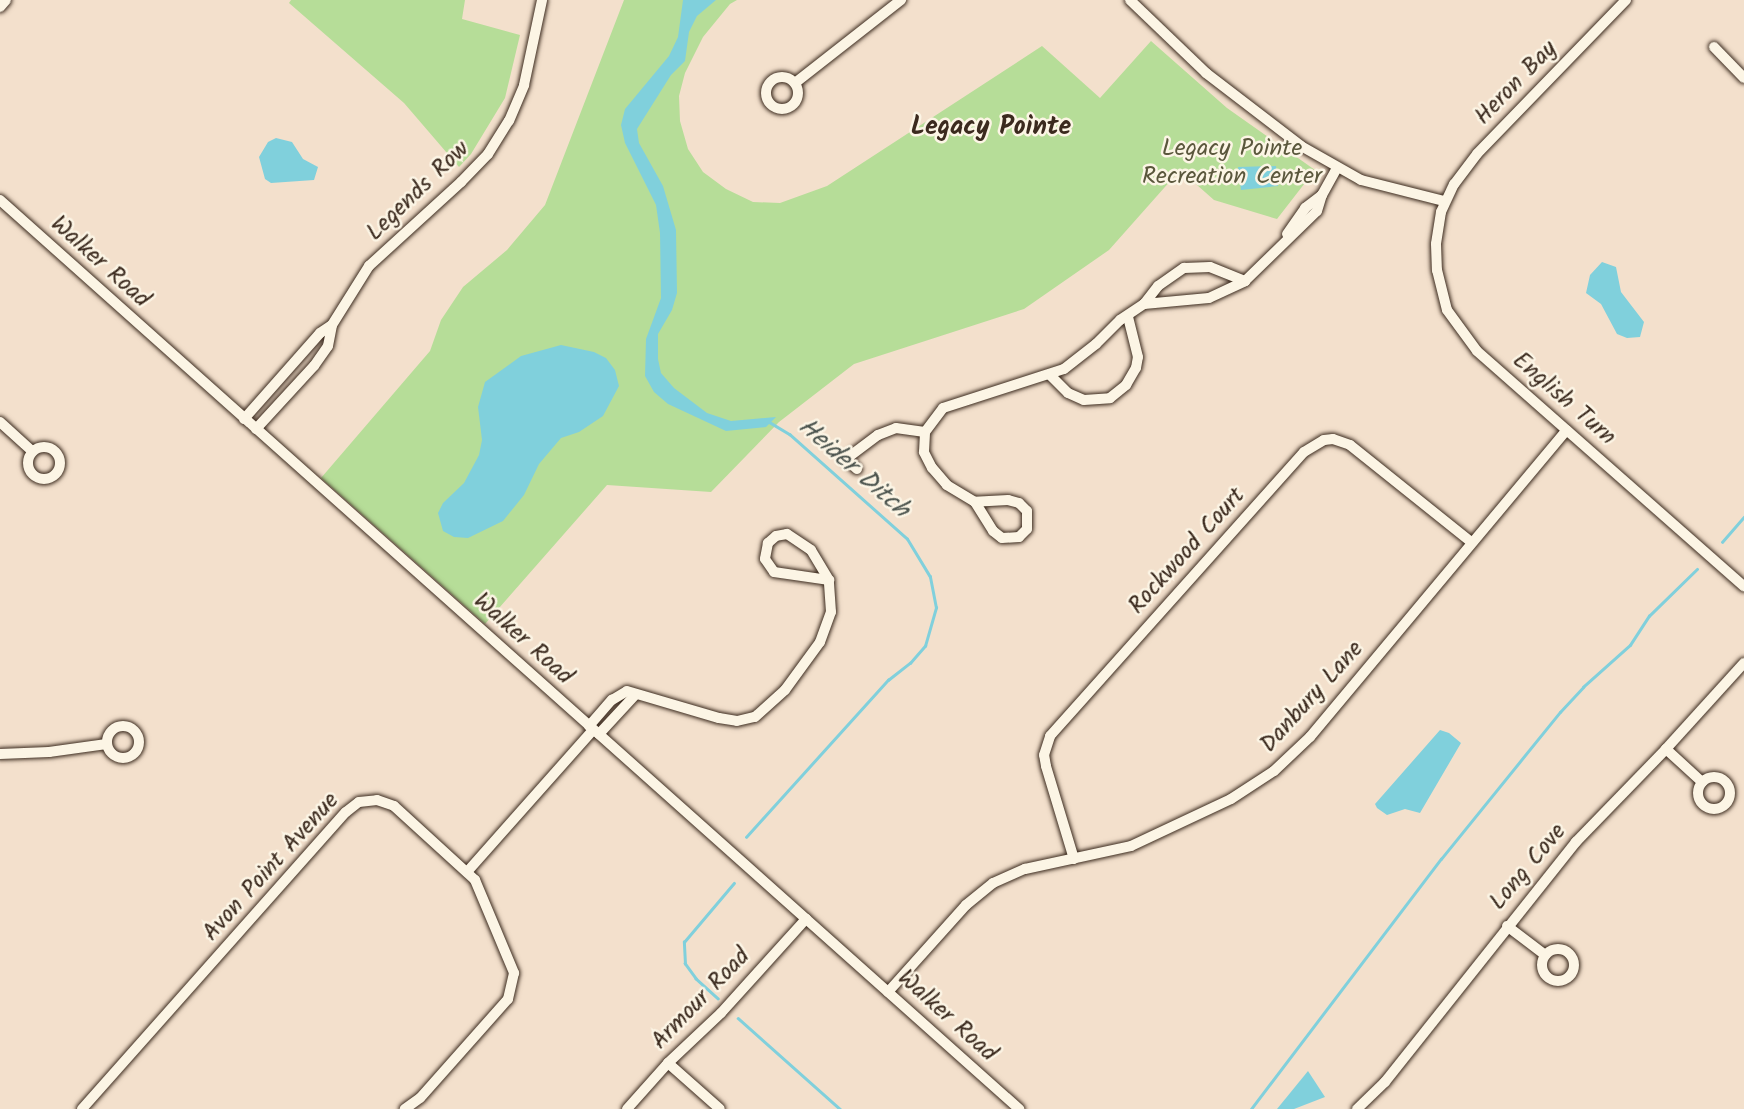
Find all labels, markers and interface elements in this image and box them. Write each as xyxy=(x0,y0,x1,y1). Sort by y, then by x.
street label: Heron Bay xyxy=(1469,35,1563,131)
district label: Legacy Pointe xyxy=(911,112,1071,144)
street label: Legends Row xyxy=(361,135,475,247)
park label: Legacy Pointe Recreation Center xyxy=(1142,135,1322,191)
street label: Walker Road xyxy=(44,210,156,314)
street label: English Turn xyxy=(1506,346,1622,452)
water label: Heider Ditch xyxy=(791,412,915,526)
street label: Rockwood Court xyxy=(1123,482,1251,620)
street label: Walker Road xyxy=(467,587,579,691)
street label: Danbury Lane xyxy=(1254,635,1370,759)
street label: Avon Point Avenue xyxy=(197,787,345,947)
street label: Long Cove xyxy=(1484,818,1572,916)
street label: Armour Road xyxy=(646,942,756,1056)
street label: Walker Road xyxy=(891,964,1003,1068)

